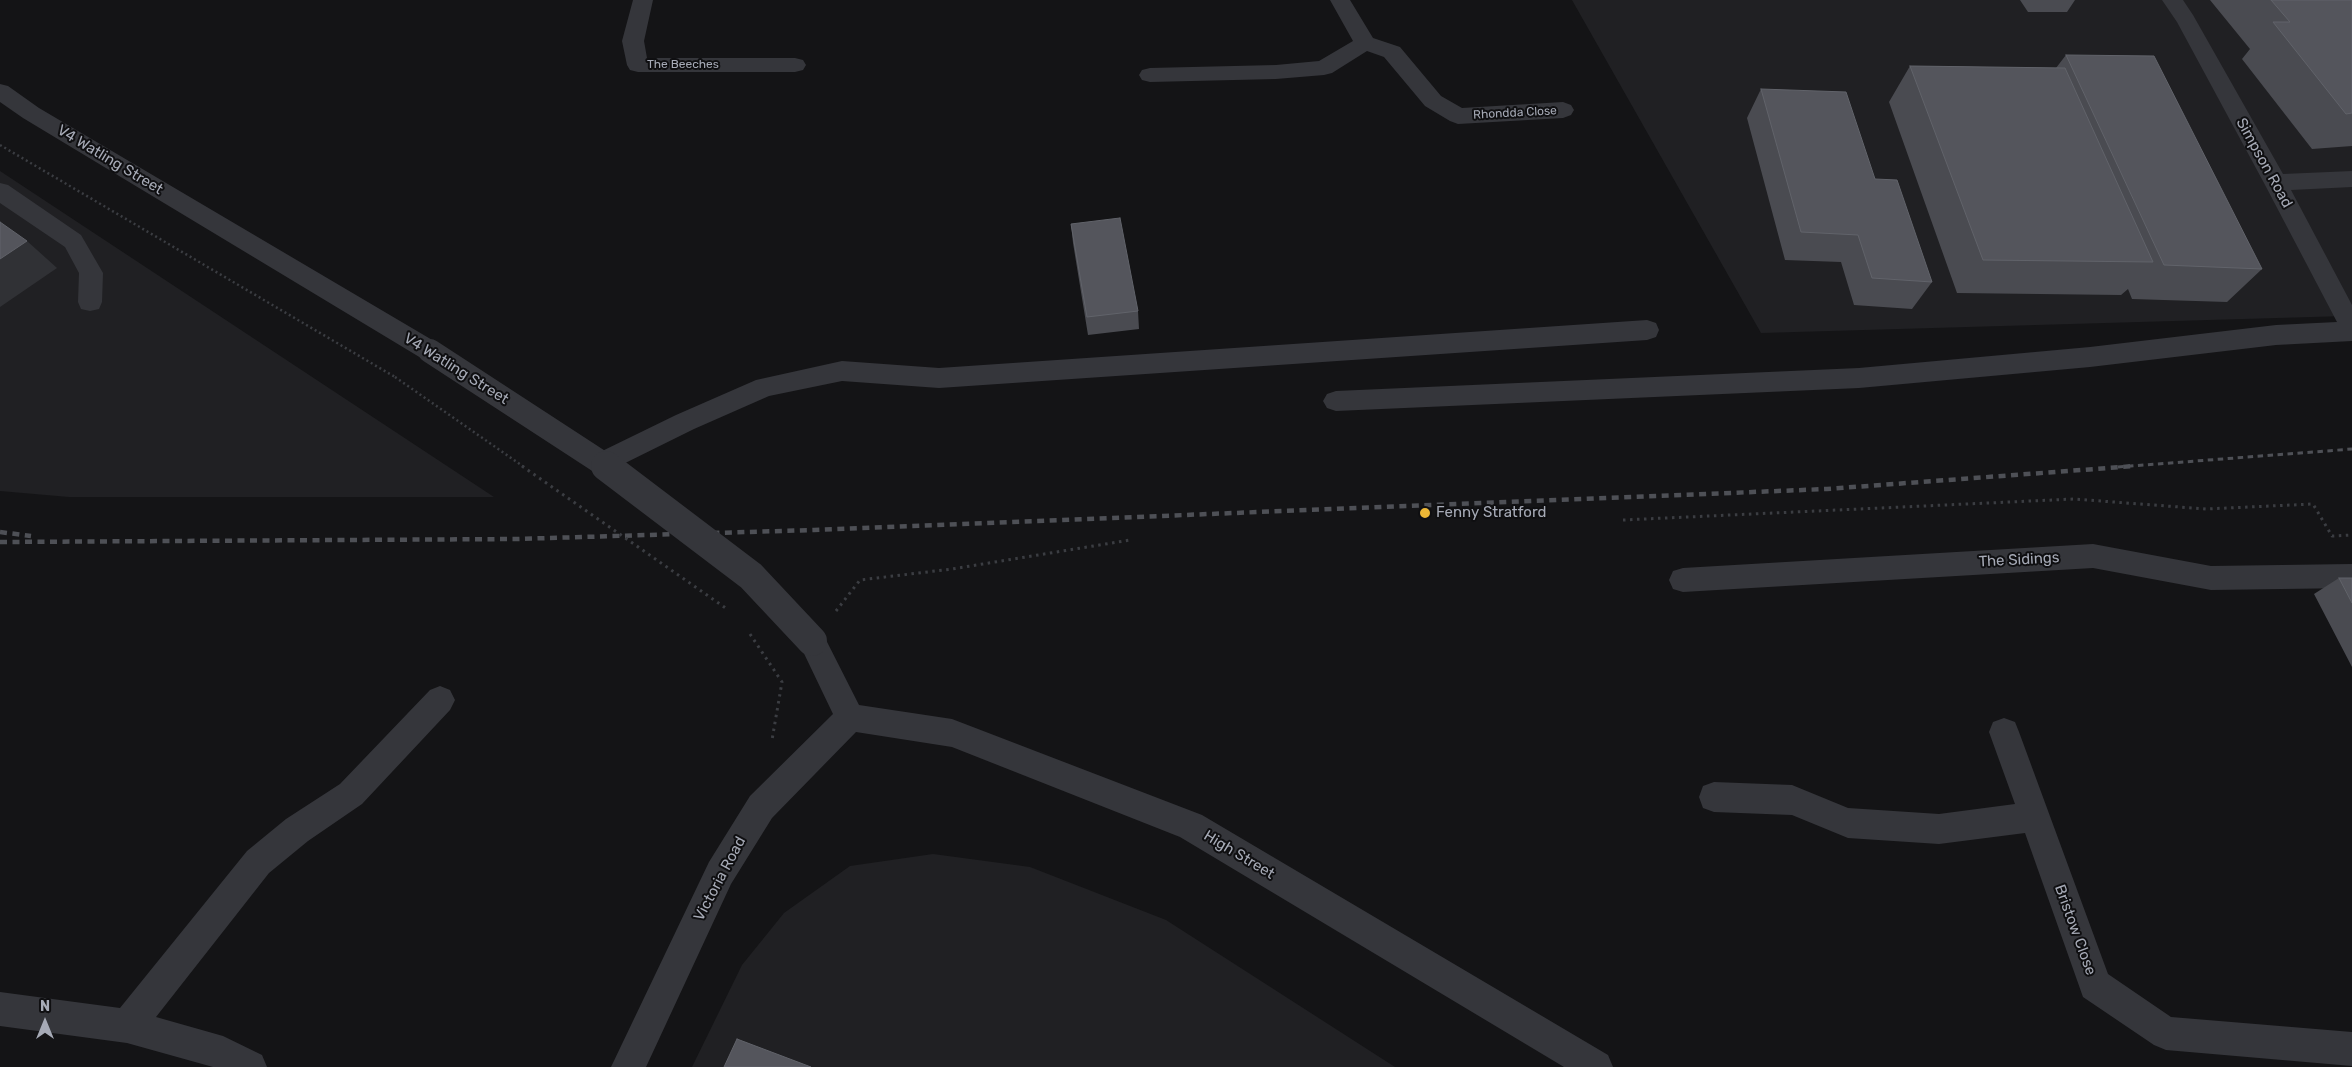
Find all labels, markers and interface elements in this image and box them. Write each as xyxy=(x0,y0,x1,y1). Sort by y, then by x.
street label: The Beeches xyxy=(647,58,719,72)
street label: Rhondda Close xyxy=(1473,104,1557,122)
street label: Simpson Road xyxy=(2232,115,2296,211)
street label: V4 Watling Street xyxy=(54,121,166,199)
street label: V4 Watling Street xyxy=(400,329,512,409)
place label: Fenny Stratford xyxy=(1436,504,1546,522)
marker: Fenny Stratford xyxy=(1418,506,1432,520)
street label: The Sidings xyxy=(1978,549,2060,571)
street label: High Street xyxy=(1200,827,1278,883)
street label: Victoria Road xyxy=(690,834,750,924)
street label: Bristow Close xyxy=(2050,882,2100,978)
north arrow xyxy=(20,997,70,1047)
text: N xyxy=(40,998,50,1015)

